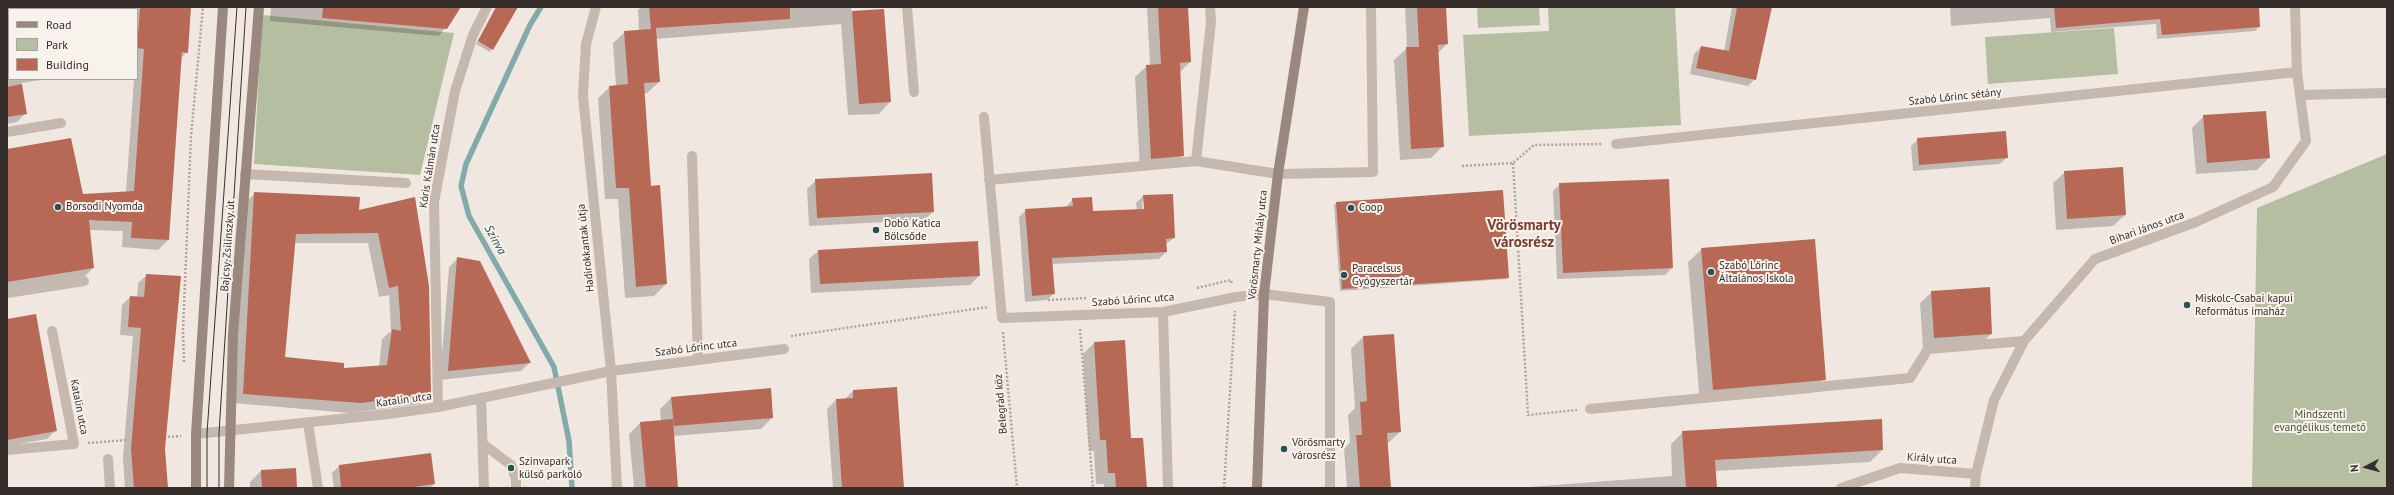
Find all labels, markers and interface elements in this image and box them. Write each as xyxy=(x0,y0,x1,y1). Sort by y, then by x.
legend xyxy=(8,8,138,80)
text: Road xyxy=(46,17,71,32)
text: Park xyxy=(46,37,68,52)
text: Building xyxy=(46,57,89,72)
street label: Szabó Lőrinc sétány xyxy=(1908,86,2002,108)
street label: Kóris Kálmán utca xyxy=(417,123,443,209)
street label: Vörösmarty Mihály utca xyxy=(1246,189,1270,301)
place label: Borsodi Nyomda xyxy=(66,200,143,214)
street label: Bajcsy-Zsilinszky út xyxy=(218,200,238,292)
place label: Coop xyxy=(1359,201,1383,215)
marker: Borsodi Nyomda xyxy=(53,202,63,212)
street label: Hadirokkantak útja xyxy=(575,203,597,293)
marker: Coop xyxy=(1346,203,1356,213)
street label: Bihari János utca xyxy=(2108,208,2186,248)
place label: Dobó Katica Bölcsőde xyxy=(884,217,941,243)
district label: Vörösmarty városrész xyxy=(1487,217,1561,252)
water label: Szinva xyxy=(481,223,509,257)
marker: Dobó Katica Bölcsőde xyxy=(871,225,881,235)
place label: Szabó Lőrinc Általános Iskola xyxy=(1719,259,1794,285)
place label: Paracelsus Gyógyszertár xyxy=(1352,262,1413,288)
marker: Szabó Lőrinc Általános Iskola xyxy=(1706,267,1716,277)
marker: Paracelsus Gyógyszertár xyxy=(1339,270,1349,280)
street label: Szabó Lőrinc utca xyxy=(1091,291,1175,309)
place label: Miskolc-Csabai kapui Református imaház xyxy=(2195,292,2293,318)
marker: Miskolc-Csabai kapui Református imaház xyxy=(2182,300,2192,310)
street label: Szabó Lőrinc utca xyxy=(654,336,738,360)
street label: Belegrád köz xyxy=(992,373,1010,435)
street label: Katalin utca xyxy=(67,378,91,436)
street label: Katalin utca xyxy=(375,390,433,410)
park label: Mindszenti evangélikus temető xyxy=(2274,408,2366,434)
place label: Vörösmarty városrész xyxy=(1292,436,1345,462)
marker: Vörösmarty városrész xyxy=(1279,444,1289,454)
north arrow xyxy=(2346,447,2386,487)
street label: Király utca xyxy=(1907,451,1957,467)
place label: Szinvapark külső parkoló xyxy=(519,455,582,481)
marker: Szinvapark külső parkoló xyxy=(506,463,516,473)
text: N xyxy=(2347,464,2361,473)

